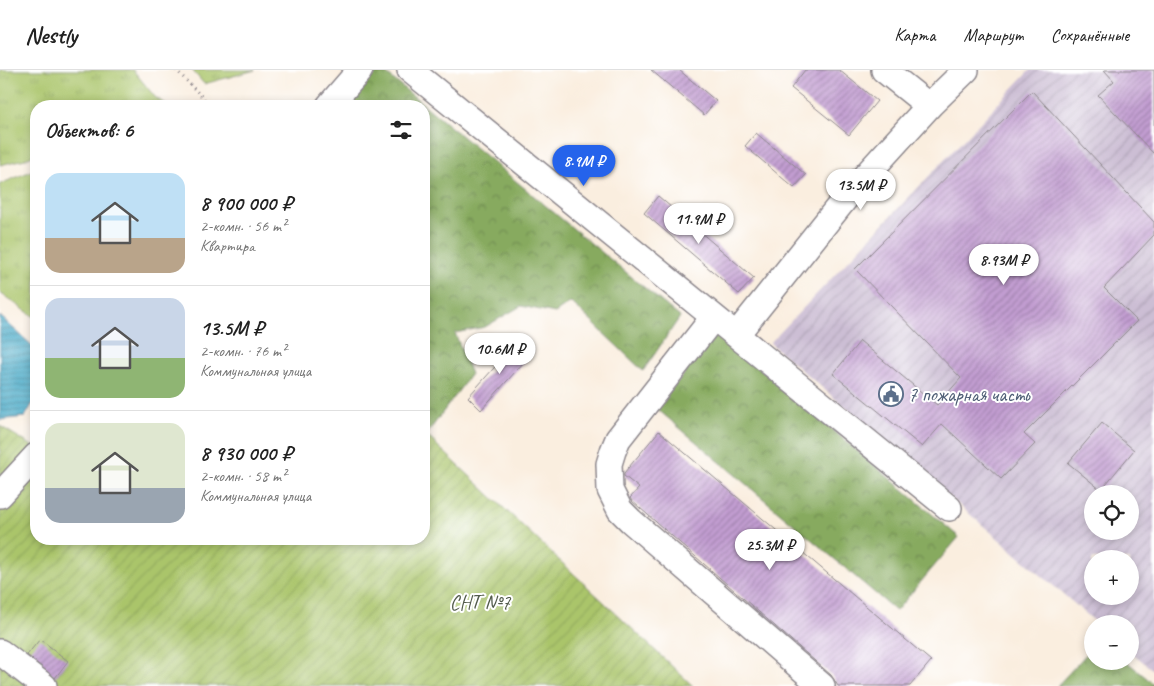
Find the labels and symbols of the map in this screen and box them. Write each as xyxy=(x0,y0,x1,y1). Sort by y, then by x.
pin: 8.9M ₽ xyxy=(543,144,625,187)
pin: 13.5M ₽ xyxy=(815,168,907,211)
pin: 11.9M ₽ xyxy=(653,202,745,245)
pin: 8.93M ₽ xyxy=(958,244,1050,286)
pin: 10.6M ₽ xyxy=(454,332,546,375)
public building icon: 7 пожарная часть xyxy=(878,381,904,407)
place label: 7 пожарная часть xyxy=(908,382,1031,407)
pin: 25.3M ₽ xyxy=(724,528,816,571)
park label: СНТ №7 xyxy=(450,590,511,615)

